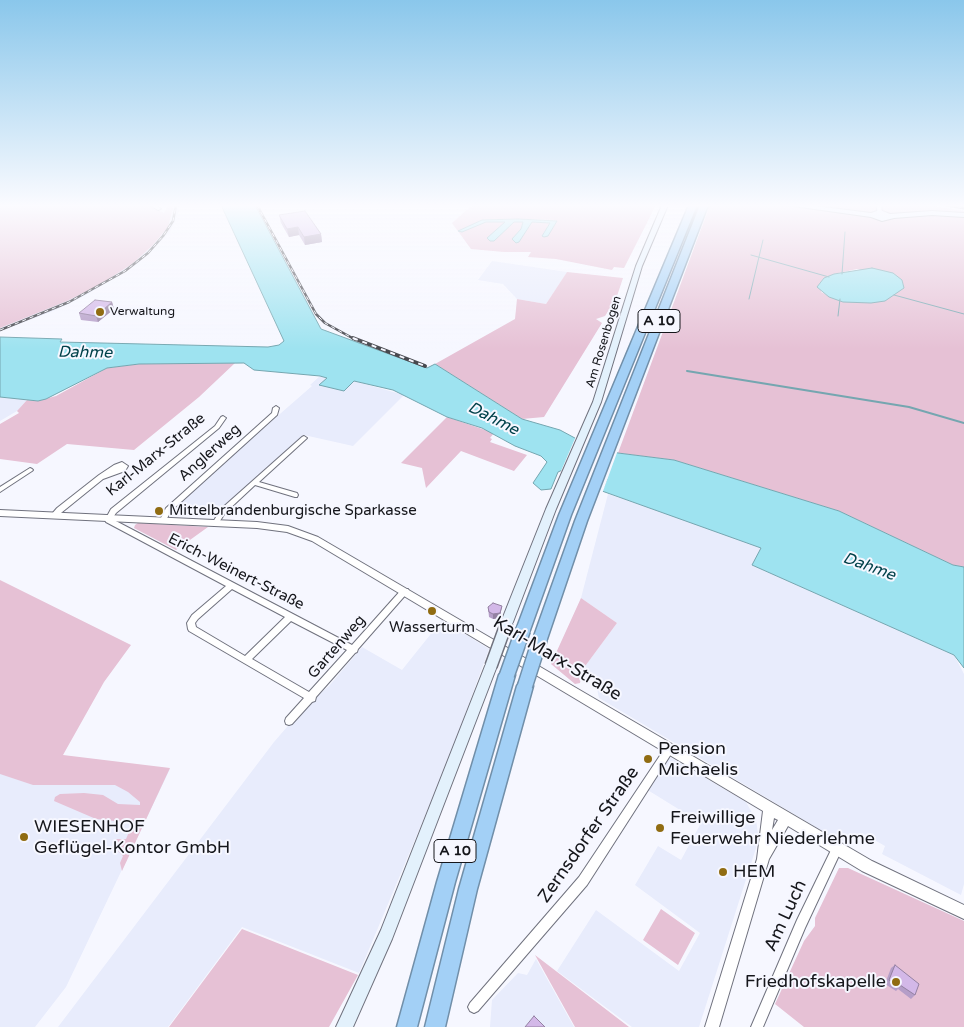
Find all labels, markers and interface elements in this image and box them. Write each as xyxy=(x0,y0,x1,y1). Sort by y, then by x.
street label: Am Rosenbogen xyxy=(583,294,625,390)
place label: Verwaltung xyxy=(110,305,175,319)
marker: Verwaltung xyxy=(94,306,106,318)
road number: A 10 xyxy=(638,310,680,332)
water label: Dahme xyxy=(58,343,112,363)
water label: Dahme xyxy=(464,398,522,440)
street label: Karl-Marx-Straße xyxy=(103,410,209,500)
street label: Anglerweg xyxy=(175,420,245,486)
place label: Mittelbrandenburgische Sparkasse xyxy=(169,502,417,520)
marker: Mittelbrandenburgische Sparkasse xyxy=(153,505,165,517)
street label: Erich-Weinert-Straße xyxy=(165,530,307,614)
water label: Dahme xyxy=(840,549,898,585)
marker: Wasserturm xyxy=(426,605,438,617)
street label: Gartenweg xyxy=(304,612,370,682)
street label: Karl-Marx-Straße xyxy=(489,612,625,706)
place label: Wasserturm xyxy=(389,619,475,637)
place label: Pension Michaelis xyxy=(658,738,738,781)
marker: Pension Michaelis xyxy=(642,753,654,765)
street label: Zernsdorfer Straße xyxy=(534,763,644,907)
place label: Freiwillige Feuerwehr Niederlehme xyxy=(670,807,875,850)
place label: WIESENHOF Geflügel-Kontor GmbH xyxy=(34,816,230,859)
marker: Freiwillige Feuerwehr Niederlehme xyxy=(654,822,666,834)
marker: WIESENHOF Geflügel-Kontor GmbH xyxy=(18,831,30,843)
road number: A 10 xyxy=(434,839,476,862)
place label: HEM xyxy=(733,861,775,883)
marker: HEM xyxy=(717,866,729,878)
street label: Am Luch xyxy=(760,877,812,955)
place label: Friedhofskapelle xyxy=(745,971,886,993)
marker: Friedhofskapelle xyxy=(890,976,902,988)

